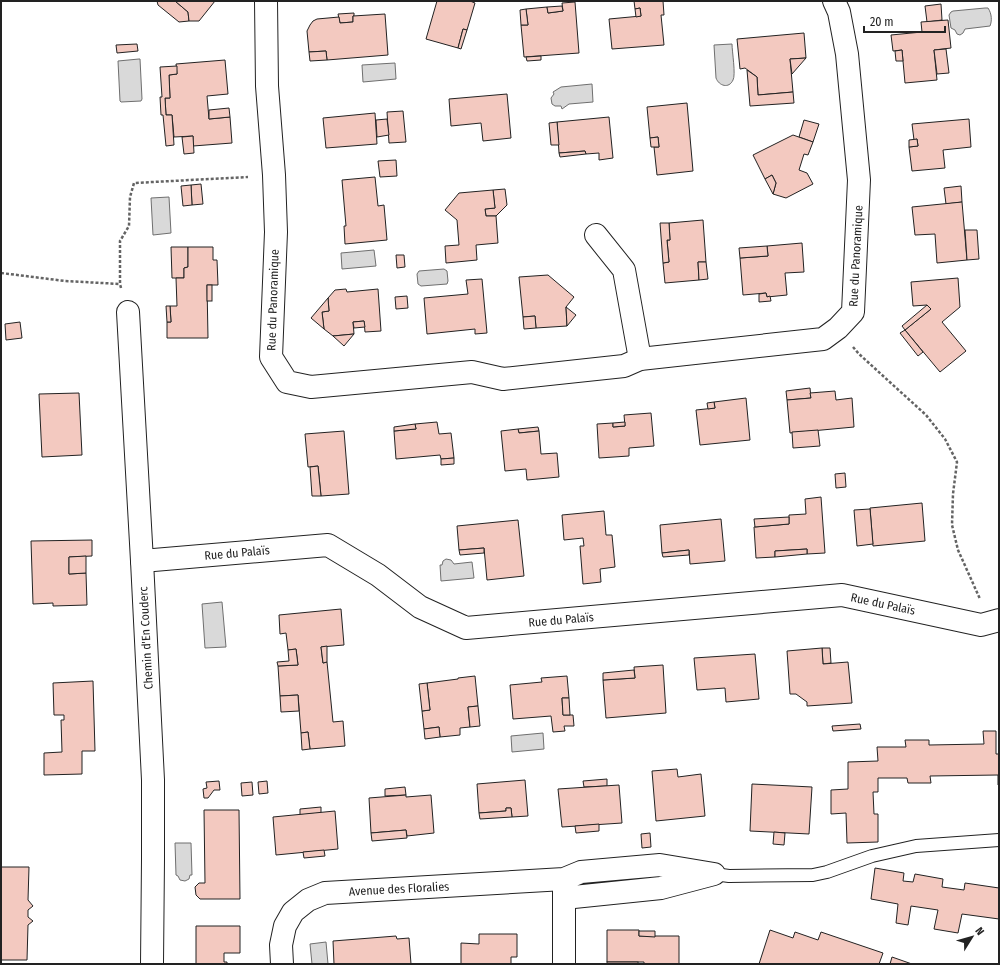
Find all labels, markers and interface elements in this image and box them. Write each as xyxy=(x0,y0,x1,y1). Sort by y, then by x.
scale bar xyxy=(864,8,945,34)
text: 20 m xyxy=(870,15,894,29)
street label: Rue du Panoramique xyxy=(846,205,866,307)
street label: Rue du Panoramique xyxy=(264,249,282,351)
street label: Rue du Palaïs xyxy=(204,543,270,563)
street label: Chemin d'En Couderc xyxy=(136,586,156,690)
street label: Rue du Palaïs xyxy=(849,590,917,618)
street label: Rue du Palaïs xyxy=(528,610,594,630)
street label: Avenue des Floralies xyxy=(348,879,450,899)
north arrow xyxy=(952,917,992,957)
text: N xyxy=(972,925,987,938)

